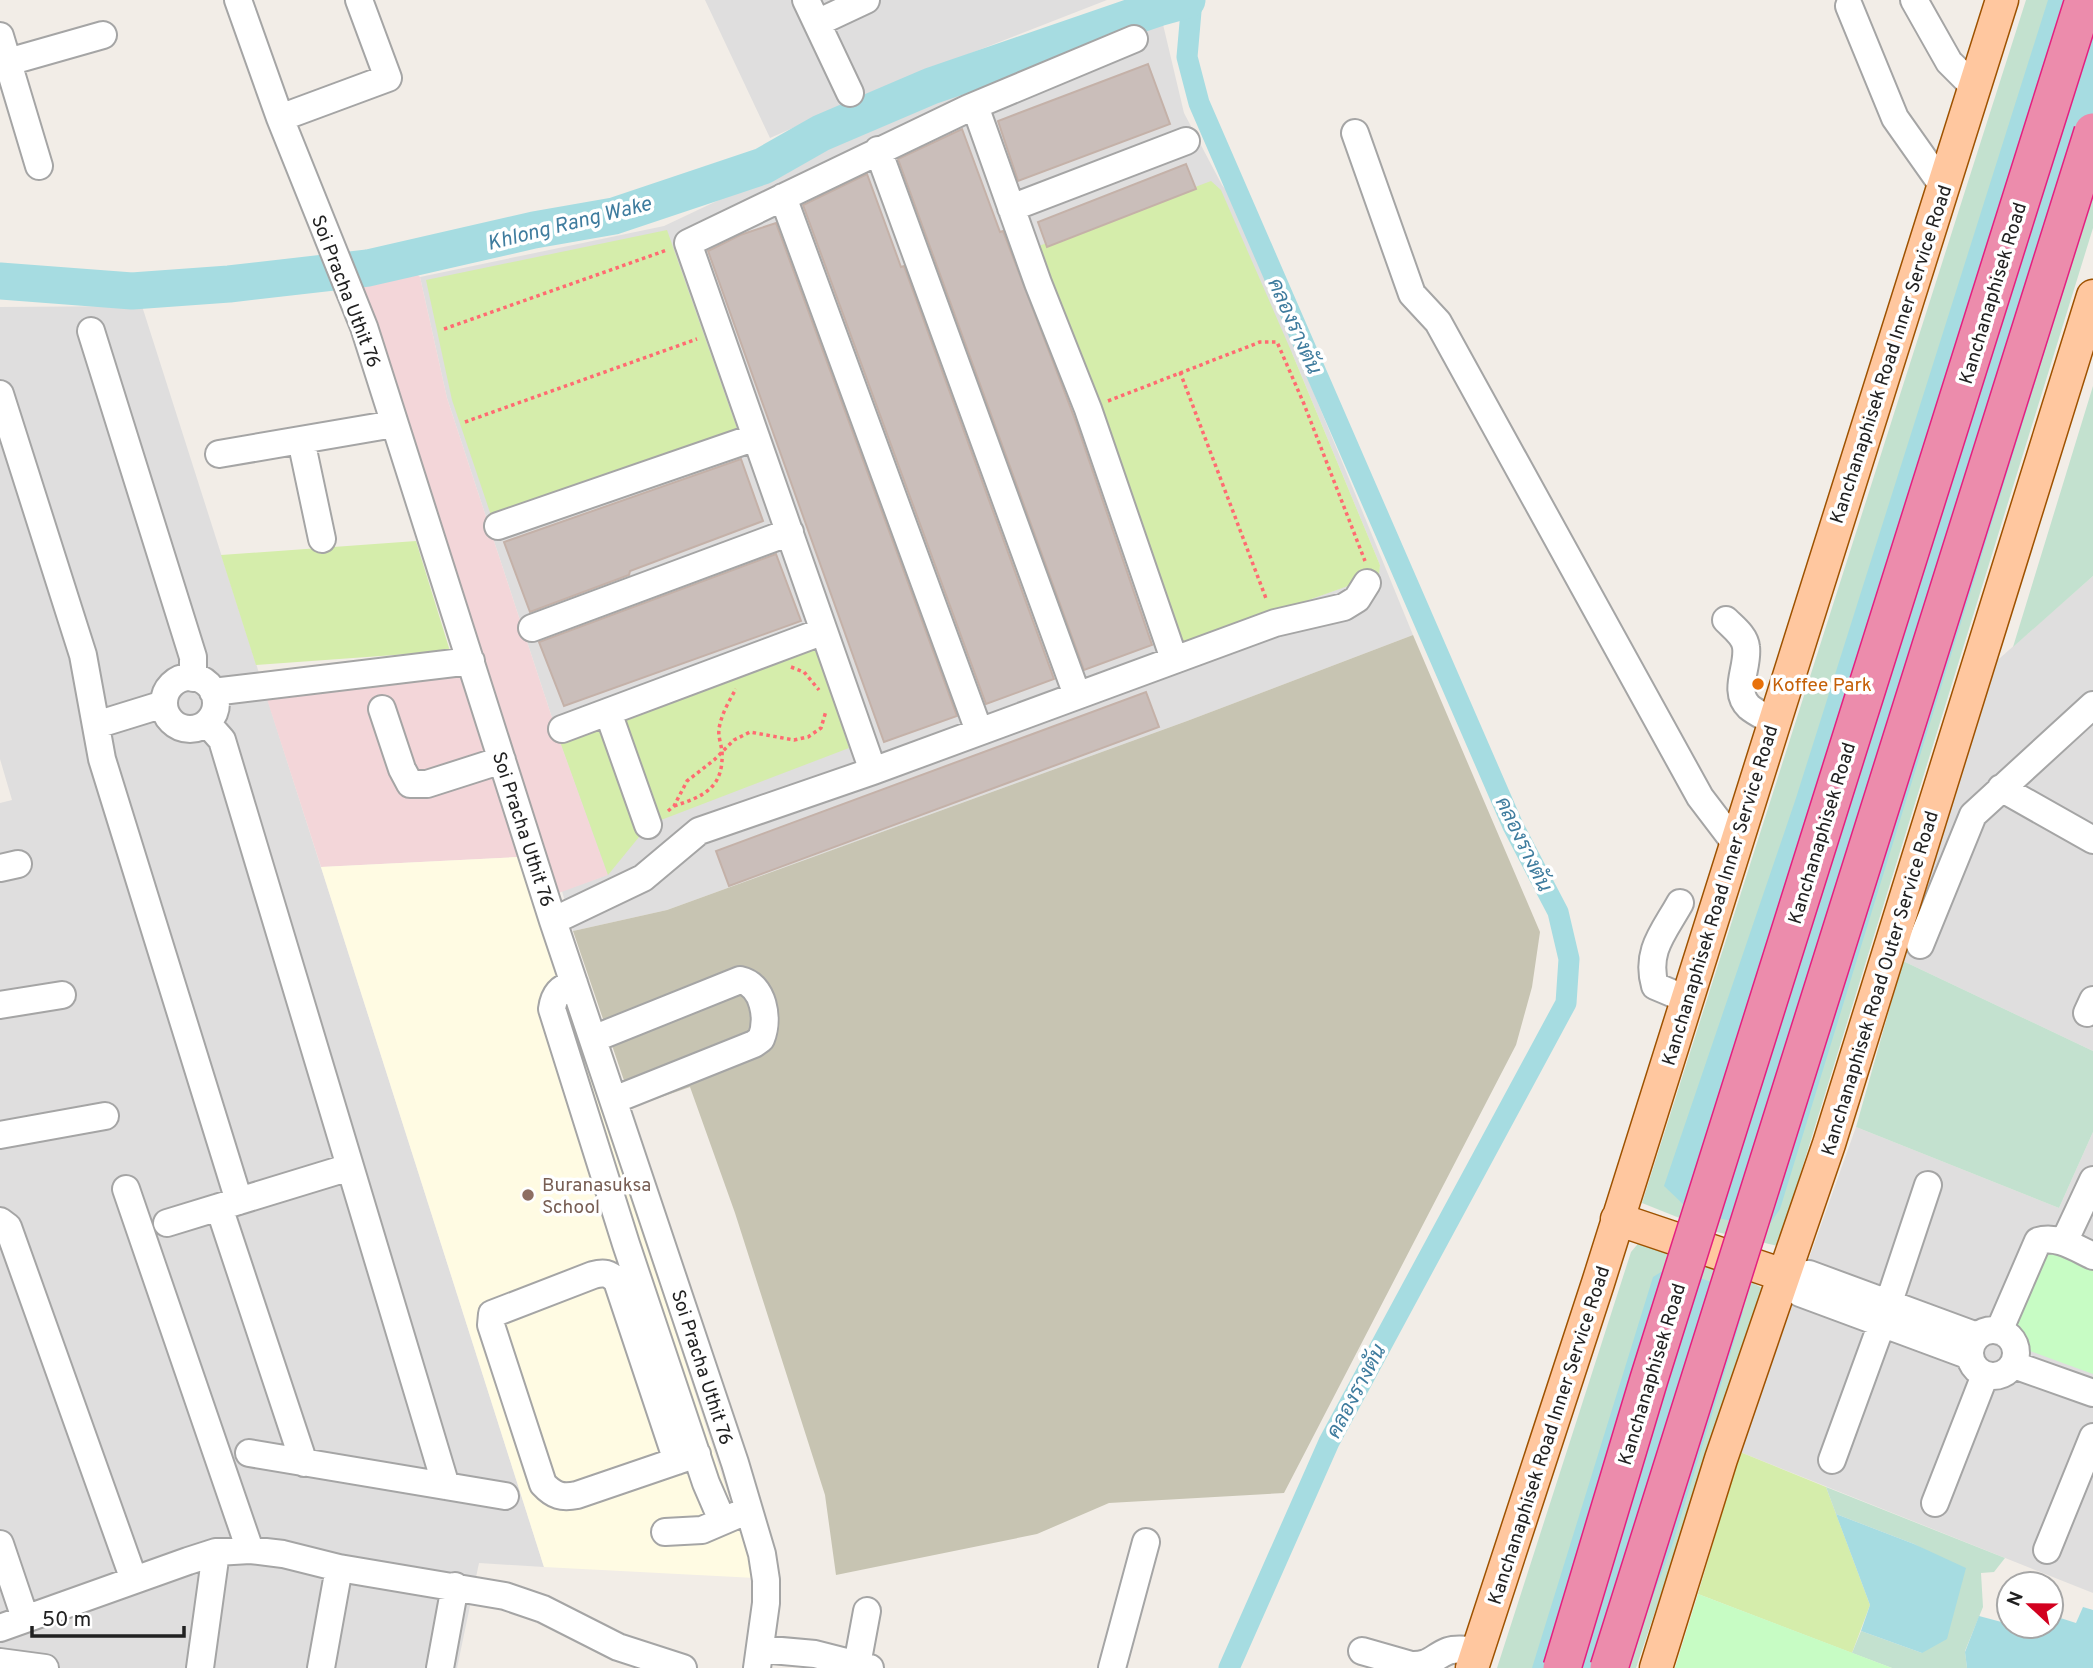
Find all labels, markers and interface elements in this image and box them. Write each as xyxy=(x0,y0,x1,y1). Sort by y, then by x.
street label: Kanchanaphisek Road Inner Service Road xyxy=(1826,182,1958,527)
water label: Khlong Rang Wake xyxy=(484,191,655,258)
street label: Kanchanaphisek Road xyxy=(1955,200,2033,387)
street label: Soi Pracha Uthit 76 xyxy=(305,212,385,371)
water label: คลองรางตัน xyxy=(1260,274,1327,380)
place label: Koffee Park xyxy=(1772,674,1872,698)
marker: Koffee Park xyxy=(1750,676,1766,692)
street label: Kanchanaphisek Road Inner Service Road xyxy=(1658,722,1784,1069)
street label: Kanchanaphisek Road xyxy=(1784,740,1862,927)
street label: Soi Pracha Uthit 76 xyxy=(486,749,558,910)
water label: คลองรางตัน xyxy=(1488,793,1558,897)
street label: Kanchanaphisek Road Outer Service Road xyxy=(1817,808,1945,1159)
place label: Buranasuksa School xyxy=(542,1174,651,1220)
marker: Buranasuksa School xyxy=(520,1187,536,1203)
street label: Kanchanaphisek Road Inner Service Road xyxy=(1484,1263,1616,1608)
street label: Kanchanaphisek Road xyxy=(1614,1281,1692,1468)
street label: Soi Pracha Uthit 76 xyxy=(665,1287,737,1448)
water label: คลองรางตัน xyxy=(1321,1339,1394,1443)
north arrow xyxy=(1995,1570,2065,1640)
text: N xyxy=(2002,1589,2030,1610)
scale bar xyxy=(32,1594,184,1638)
text: 50 m xyxy=(42,1607,91,1634)

